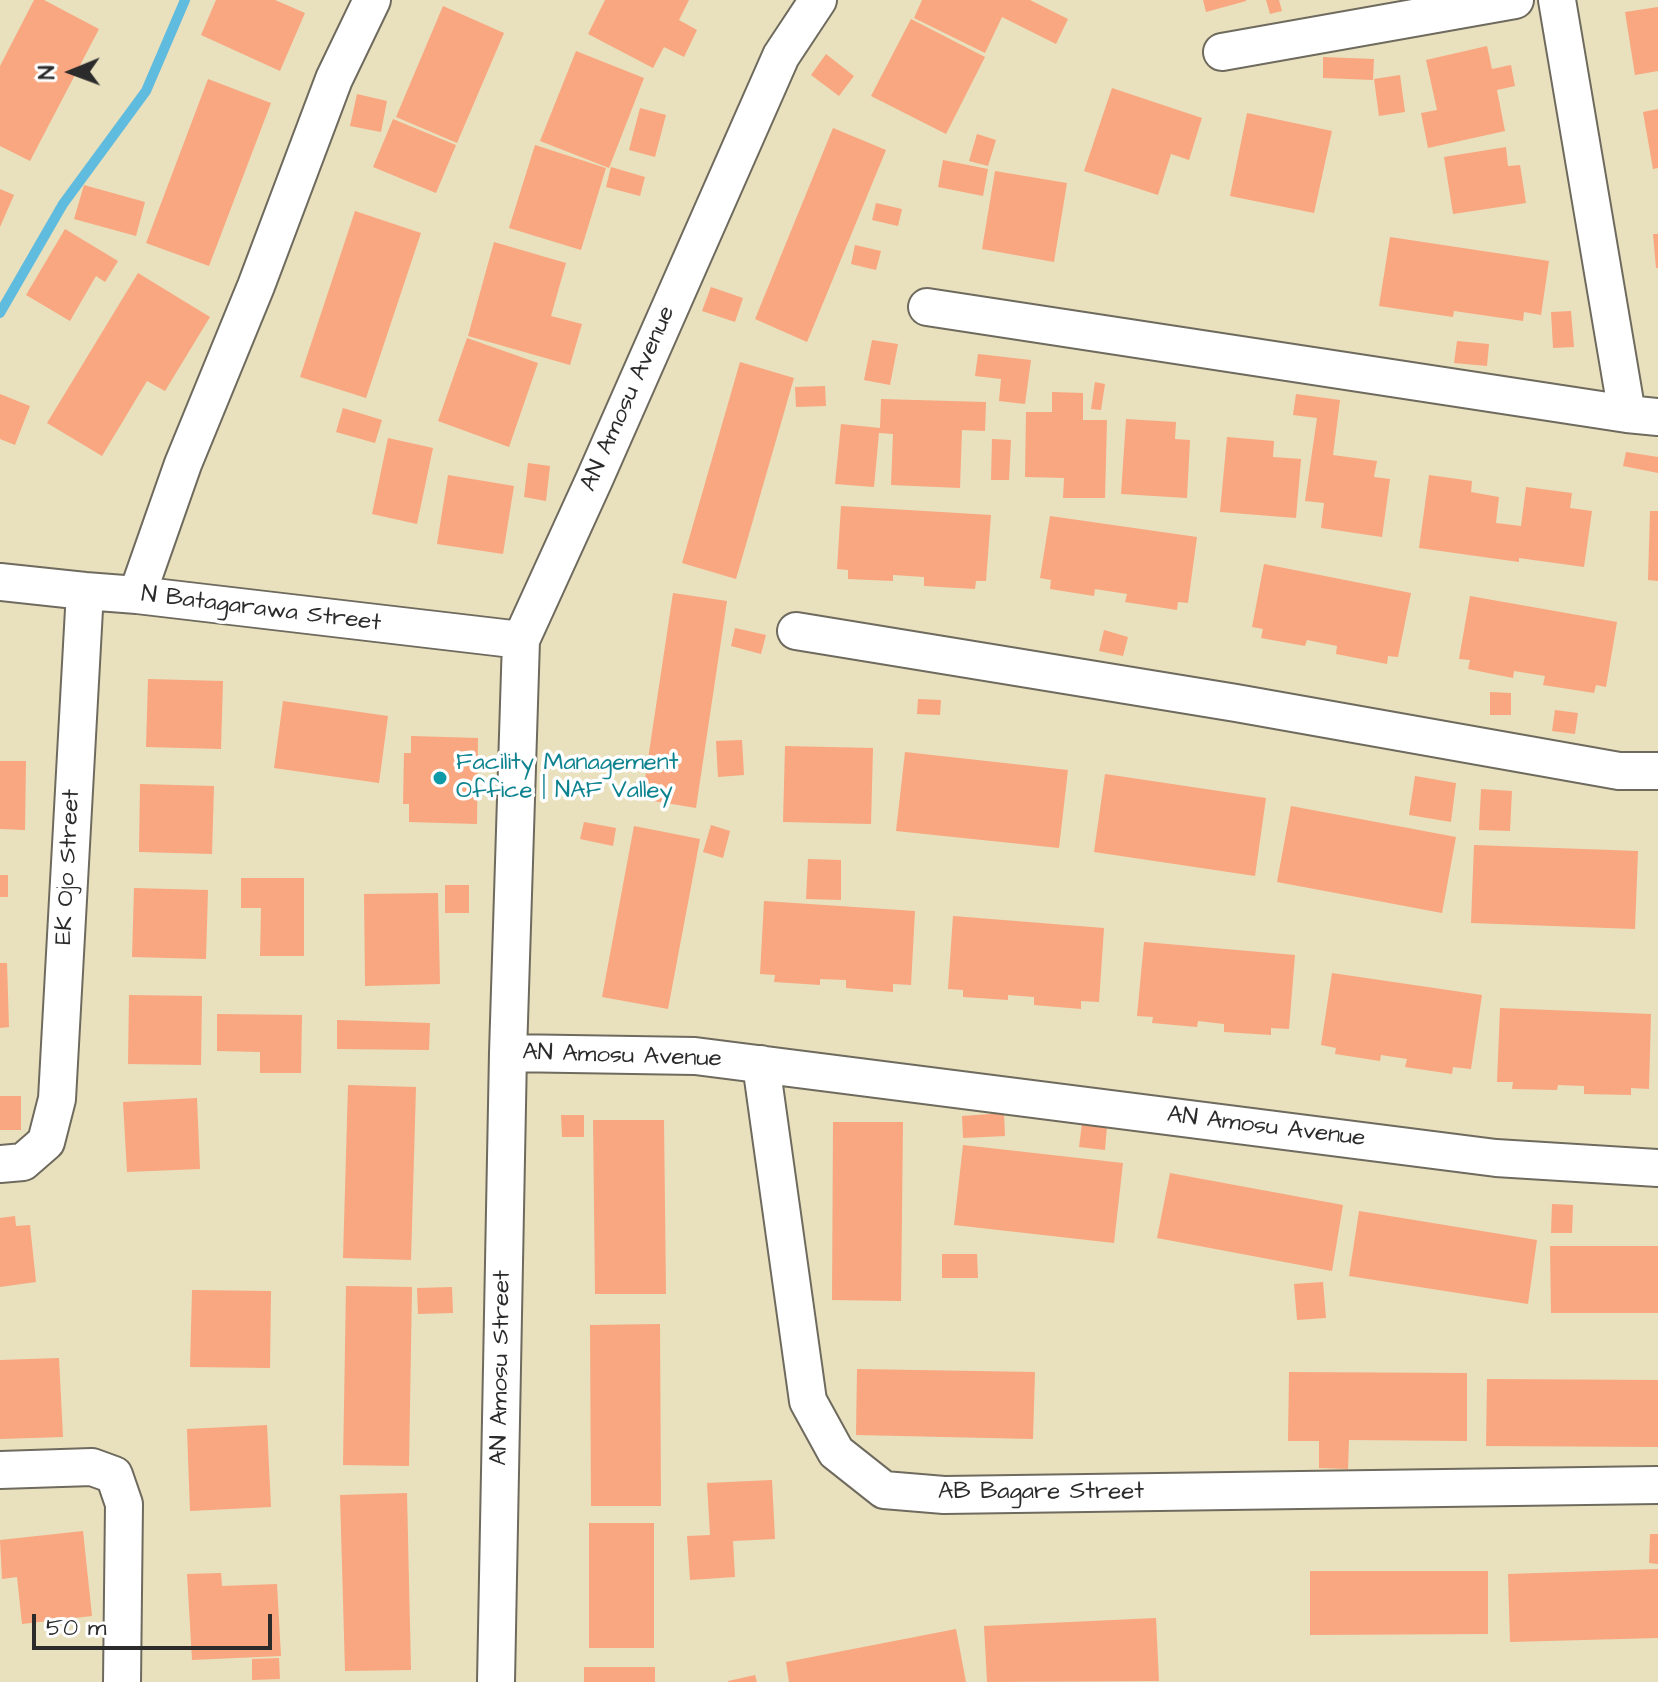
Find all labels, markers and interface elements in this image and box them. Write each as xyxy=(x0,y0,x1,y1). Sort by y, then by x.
north arrow xyxy=(32,32,112,112)
text: N xyxy=(32,65,63,80)
street label: AN Amosu Avenue xyxy=(575,302,683,496)
street label: N Batagarawa Street xyxy=(140,581,382,639)
place label: Facility Management Office | NAF Valley xyxy=(456,750,679,806)
marker: Facility Management Office | NAF Valley xyxy=(431,769,449,787)
street label: EK Ojo Street xyxy=(51,788,87,946)
street label: AN Amosu Avenue xyxy=(522,1039,722,1075)
street label: AN Amosu Avenue xyxy=(1165,1102,1367,1154)
street label: AN Amosu Street xyxy=(486,1270,518,1466)
street label: AB Bagare Street xyxy=(938,1479,1144,1507)
scale bar xyxy=(36,1598,276,1648)
text: 50 m xyxy=(46,1611,106,1645)

